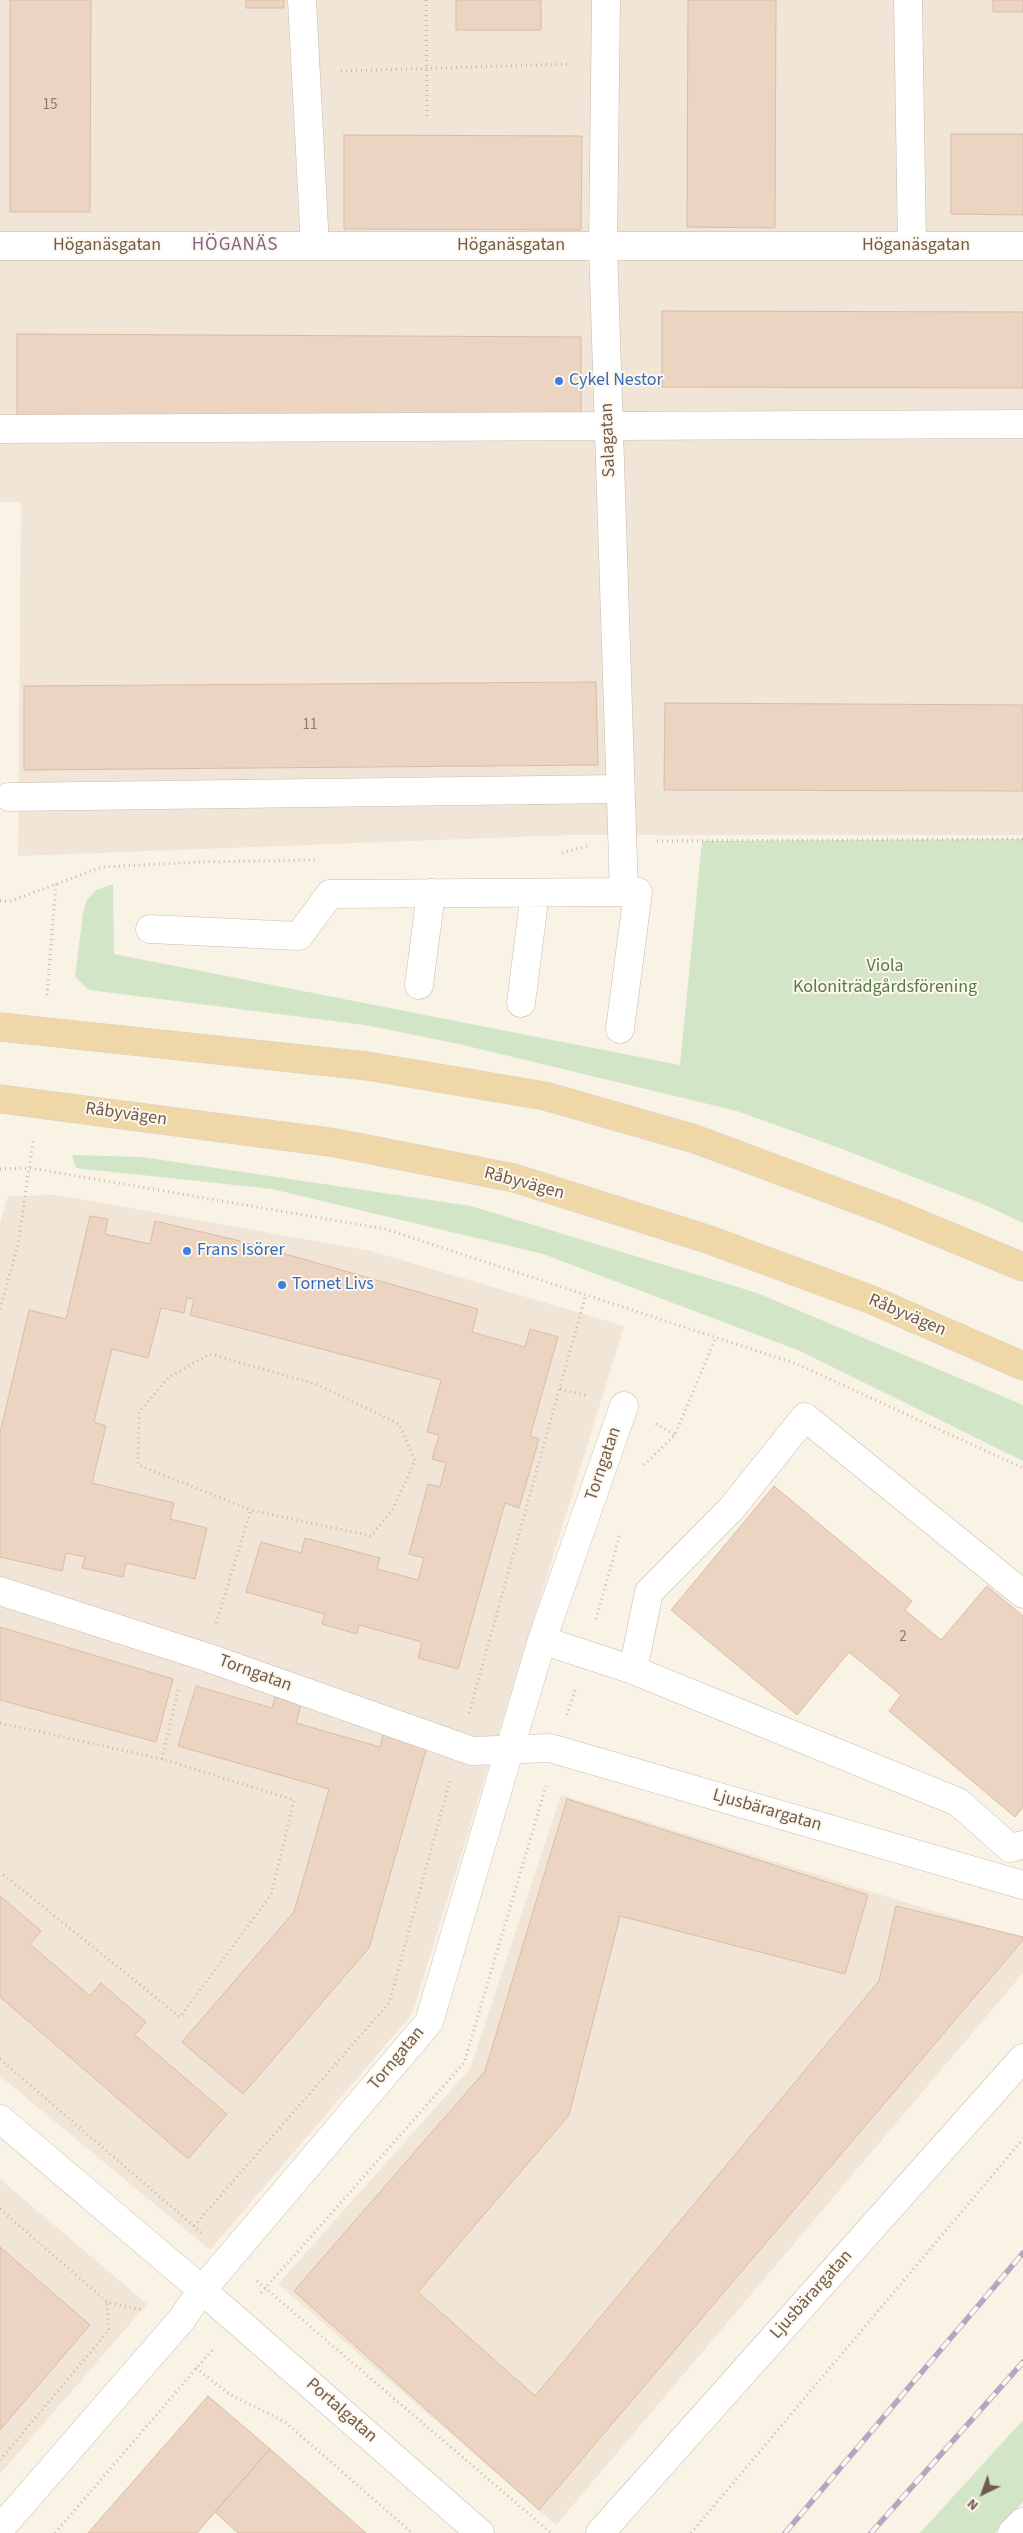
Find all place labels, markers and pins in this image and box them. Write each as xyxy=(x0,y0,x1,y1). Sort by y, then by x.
place label: Cykel Nestor xyxy=(569,370,663,392)
marker: Cykel Nestor xyxy=(553,375,565,387)
place label: Frans Isörer xyxy=(197,1240,285,1262)
marker: Frans Isörer xyxy=(181,1245,193,1257)
place label: Tornet Livs xyxy=(292,1274,374,1296)
marker: Tornet Livs xyxy=(276,1279,288,1291)

